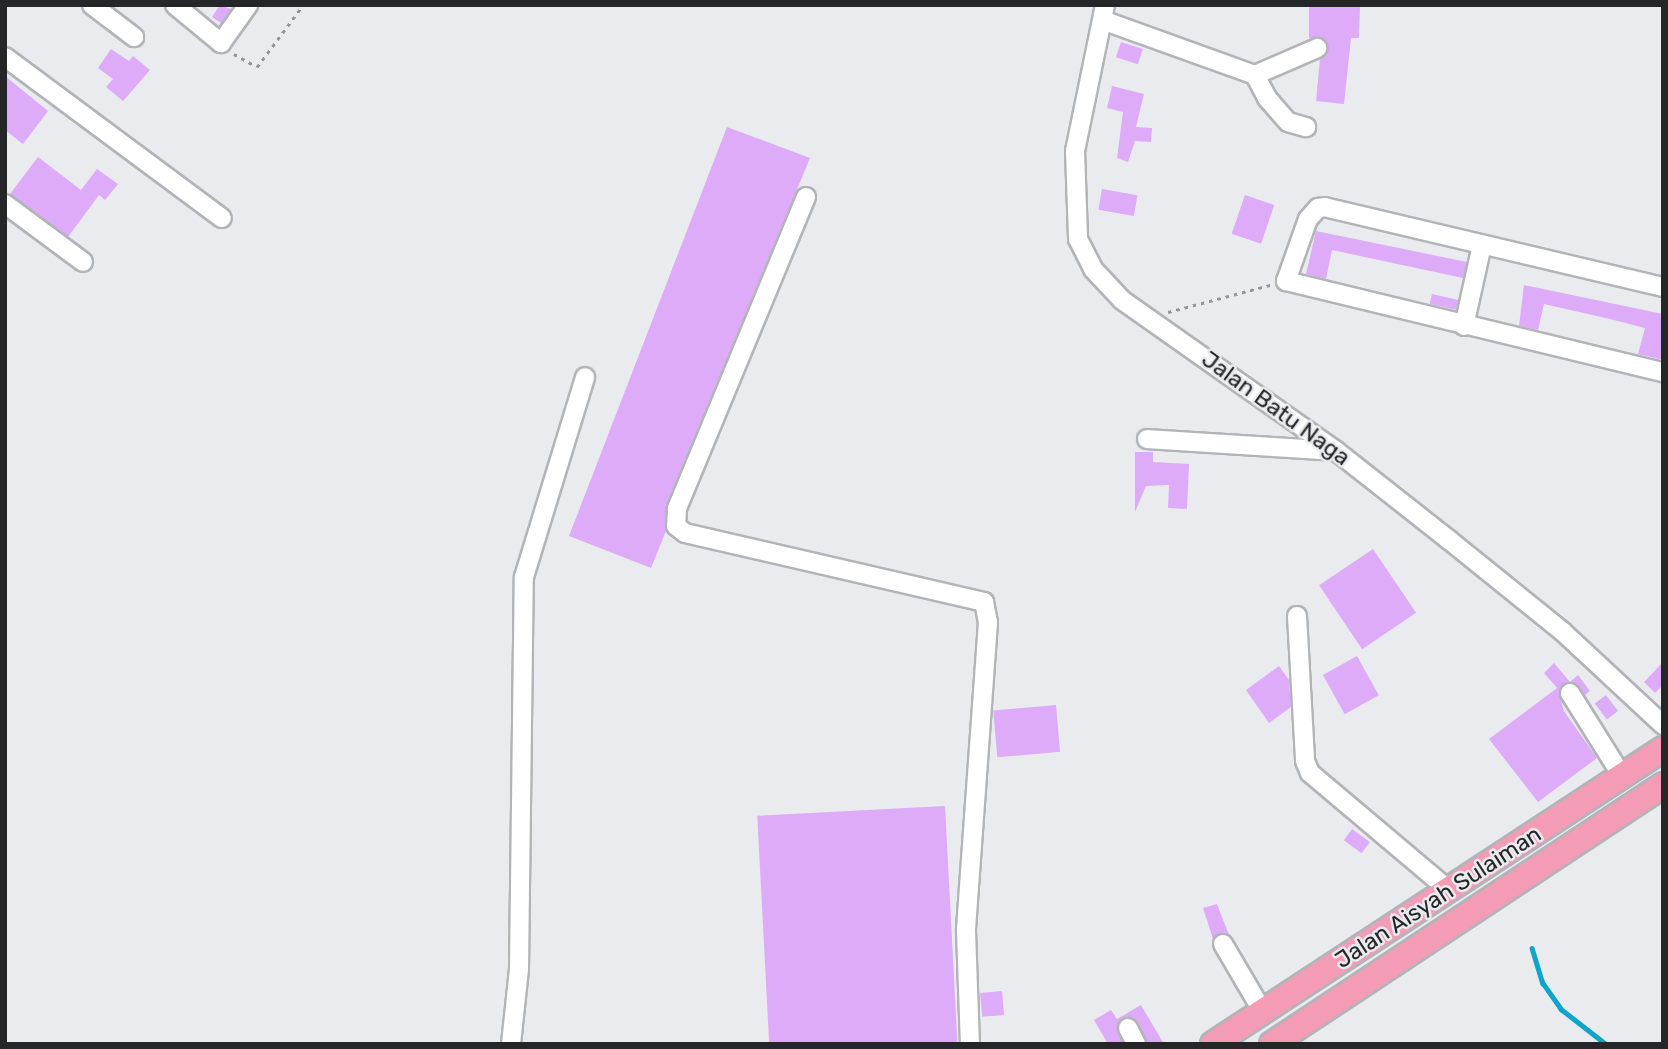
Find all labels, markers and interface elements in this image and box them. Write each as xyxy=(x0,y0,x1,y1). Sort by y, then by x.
street label: Jalan Batu Naga xyxy=(1196,345,1356,471)
street label: Jalan Aisyah Sulaiman xyxy=(1329,820,1547,974)

